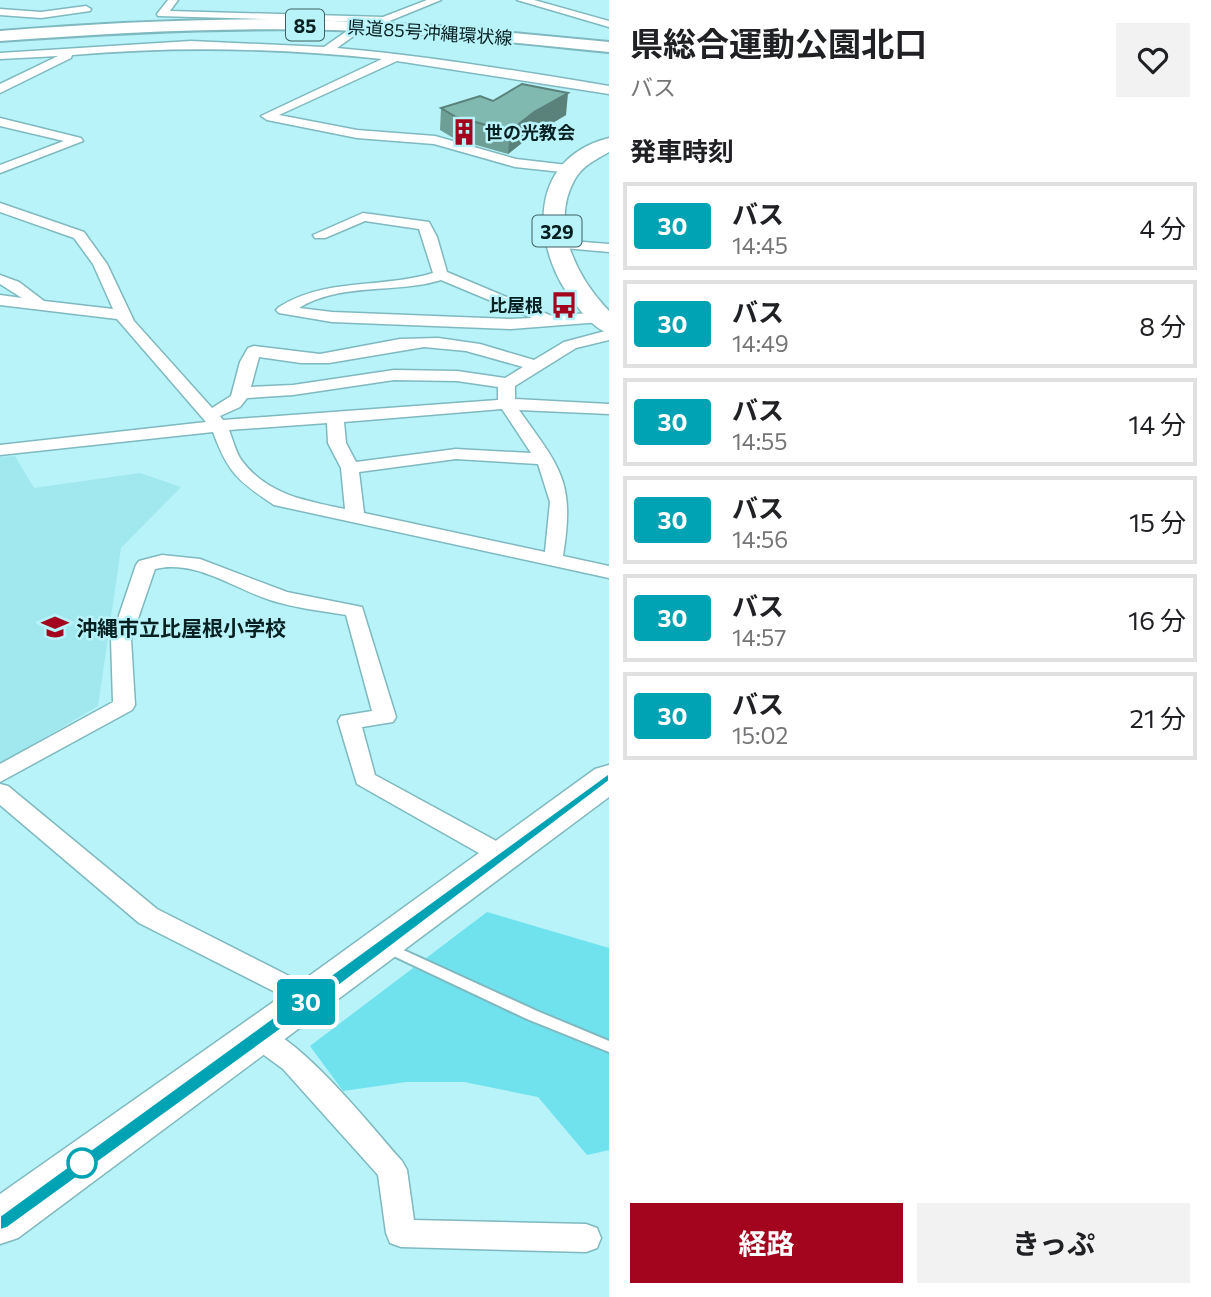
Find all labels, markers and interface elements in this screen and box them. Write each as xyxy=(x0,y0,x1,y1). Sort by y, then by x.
road number: 85 xyxy=(286,10,324,41)
street label: 県道85号沖縄環状線 xyxy=(347,15,513,49)
text: 県総合運動公園北口 xyxy=(630,22,927,63)
button: heart xyxy=(1116,23,1190,97)
text: バス xyxy=(630,73,676,101)
building icon: 世の光教会 xyxy=(449,117,479,147)
place label: 世の光教会 xyxy=(485,121,575,143)
text: 発車時刻 xyxy=(630,135,734,166)
text: バス xyxy=(732,198,784,229)
text: 30 xyxy=(658,211,687,240)
text: 4 分 xyxy=(1139,212,1186,243)
road number: 329 xyxy=(532,216,582,246)
text: 14:45 xyxy=(732,231,788,259)
bus stop icon: 比屋根 xyxy=(549,290,579,320)
place label: 比屋根 xyxy=(489,294,543,316)
text: バス xyxy=(732,296,784,327)
text: 30 xyxy=(658,309,687,338)
text: 8 分 xyxy=(1139,310,1186,341)
text: 14:49 xyxy=(732,329,789,357)
text: バス xyxy=(732,394,784,425)
text: 30 xyxy=(658,407,687,436)
text: 14 分 xyxy=(1128,408,1186,439)
text: 14:55 xyxy=(732,427,788,455)
text: バス xyxy=(732,492,784,523)
text: 30 xyxy=(658,505,687,534)
text: 15 分 xyxy=(1129,506,1186,537)
text: 14:56 xyxy=(732,525,788,553)
text: バス xyxy=(732,590,784,621)
text: 30 xyxy=(658,603,687,632)
text: 16 分 xyxy=(1128,604,1186,635)
school or university icon: 沖縄市立比屋根小学校 xyxy=(40,612,70,642)
place label: 沖縄市立比屋根小学校 xyxy=(76,615,286,640)
text: 14:57 xyxy=(732,623,786,651)
text: バス xyxy=(732,688,784,719)
text: 30 xyxy=(658,701,687,730)
text: 21 分 xyxy=(1129,702,1186,733)
text: 15:02 xyxy=(732,721,788,749)
line badge: 30 xyxy=(274,979,338,1025)
text: 30 xyxy=(291,987,321,1016)
unlabelled marker xyxy=(67,1148,97,1178)
button: 経路 xyxy=(630,1203,903,1283)
button: きっぷ xyxy=(917,1203,1190,1283)

